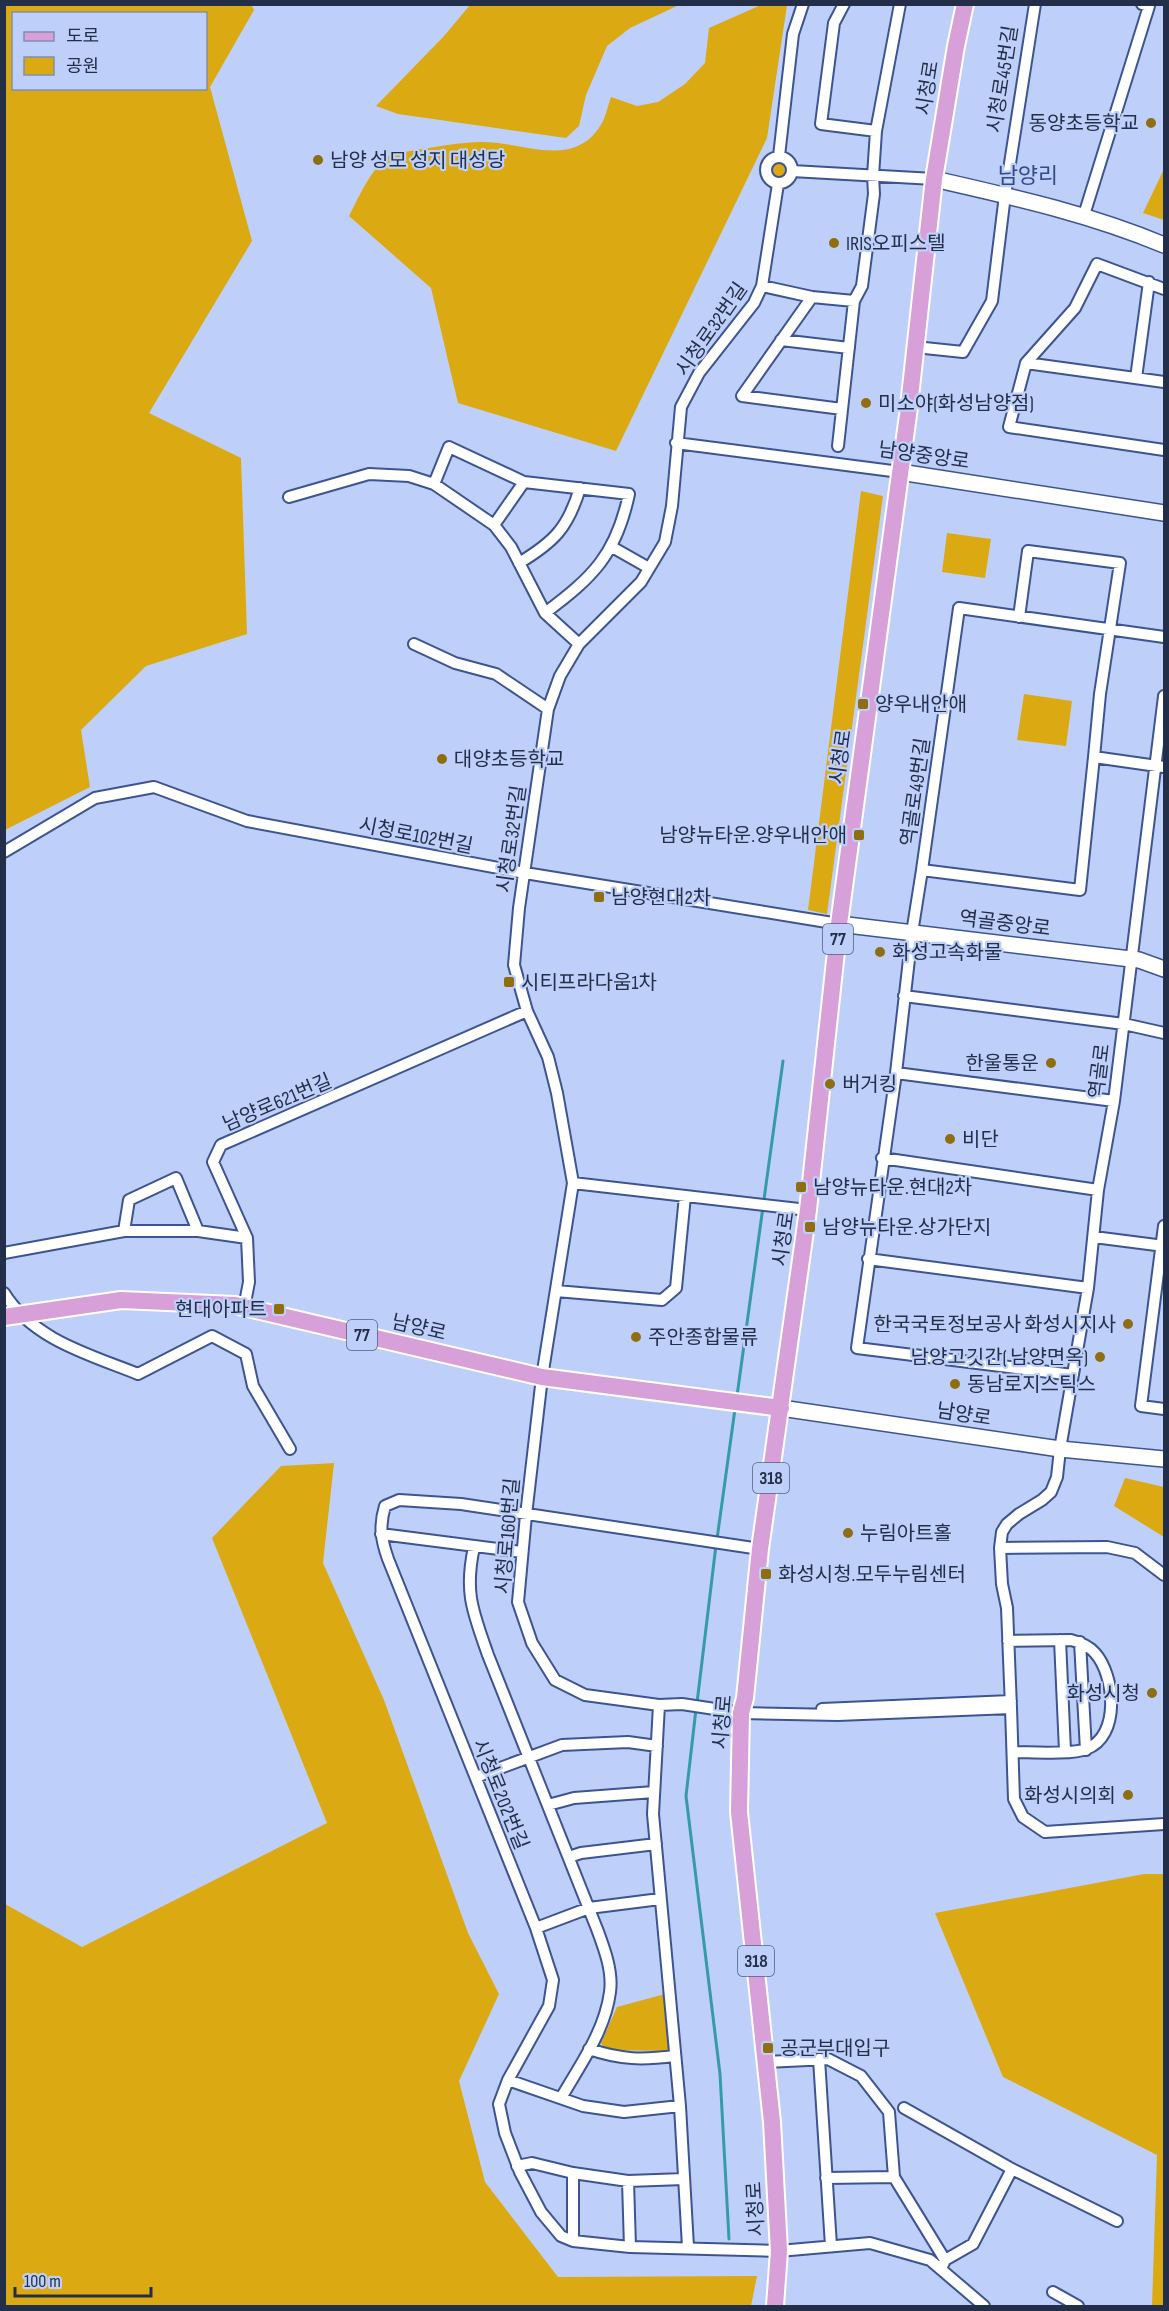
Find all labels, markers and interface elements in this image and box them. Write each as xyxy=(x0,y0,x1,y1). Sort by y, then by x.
legend xyxy=(12,12,207,90)
street label: 시청로45번길 xyxy=(983,24,1023,135)
text: 도로 xyxy=(66,26,99,47)
text: 공원 xyxy=(66,56,99,77)
street label: 시청로 xyxy=(912,59,944,117)
place label: 동양초등학교 xyxy=(1029,112,1139,136)
marker: 동양초등학교 xyxy=(1144,116,1158,130)
place label: 남양 성모 성지 대성당 xyxy=(330,149,505,173)
marker: 남양 성모 성지 대성당 xyxy=(311,153,325,167)
district label: 남양리 xyxy=(998,163,1058,190)
place label: IRIS오피스텔 xyxy=(846,232,945,256)
marker: IRIS오피스텔 xyxy=(827,236,841,250)
street label: 시청로32번길 xyxy=(671,278,753,381)
place label: 미소야(화성남양점) xyxy=(878,392,1034,416)
marker: 미소야(화성남양점) xyxy=(859,396,873,410)
street label: 남양중앙로 xyxy=(877,438,971,474)
place label: 양우내안애 xyxy=(875,693,967,717)
marker: 양우내안애 xyxy=(856,697,870,711)
street label: 시청로 xyxy=(825,728,857,786)
street label: 역골로49번길 xyxy=(897,736,935,848)
place label: 대양초등학교 xyxy=(454,748,564,772)
marker: 대양초등학교 xyxy=(435,752,449,766)
street label: 시청로32번길 xyxy=(493,784,531,895)
street label: 시청로102번길 xyxy=(357,813,475,859)
place label: 남양뉴타운.양우내안애 xyxy=(659,824,847,848)
marker: 남양뉴타운.양우내안애 xyxy=(852,828,866,842)
place label: 남양현대2차 xyxy=(611,886,711,910)
marker: 남양현대2차 xyxy=(592,890,606,904)
street label: 역골중앙로 xyxy=(958,906,1052,942)
road number: 77 xyxy=(823,924,853,954)
place label: 화성고속화물 xyxy=(892,941,1002,965)
marker: 화성고속화물 xyxy=(873,945,887,959)
place label: 시티프라다움1차 xyxy=(521,971,657,995)
marker: 시티프라다움1차 xyxy=(502,975,516,989)
street label: 역골로 xyxy=(1085,1042,1115,1100)
place label: 한울통운 xyxy=(965,1052,1039,1076)
marker: 한울통운 xyxy=(1044,1056,1058,1070)
street label: 남양로621번길 xyxy=(219,1069,336,1137)
place label: 버거킹 xyxy=(842,1073,897,1097)
marker: 버거킹 xyxy=(823,1077,837,1091)
place label: 비단 xyxy=(962,1128,999,1152)
marker: 비단 xyxy=(943,1132,957,1146)
place label: 남양뉴타운.현대2차 xyxy=(813,1176,972,1200)
marker: 남양뉴타운.현대2차 xyxy=(794,1180,808,1194)
street label: 시청로 xyxy=(768,1210,800,1268)
place label: 남양뉴타운.상가단지 xyxy=(822,1216,991,1240)
marker: 남양뉴타운.상가단지 xyxy=(803,1220,817,1234)
place label: 현대아파트 xyxy=(175,1298,267,1322)
marker: 현대아파트 xyxy=(272,1302,286,1316)
street label: 남양로 xyxy=(389,1310,448,1346)
place label: 한국국토정보공사 화성시지사 xyxy=(874,1313,1116,1337)
marker: 한국국토정보공사 화성시지사 xyxy=(1121,1317,1135,1331)
road number: 77 xyxy=(347,1320,377,1350)
place label: 주안종합물류 xyxy=(648,1326,758,1350)
marker: 주안종합물류 xyxy=(629,1330,643,1344)
place label: 남양고깃간( 남양면옥) xyxy=(911,1346,1088,1370)
marker: 남양고깃간( 남양면옥) xyxy=(1093,1350,1107,1364)
place label: 동남로지스틱스 xyxy=(967,1373,1096,1397)
marker: 동남로지스틱스 xyxy=(948,1377,962,1391)
street label: 남양로 xyxy=(935,1399,993,1431)
road number: 318 xyxy=(753,1463,789,1493)
street label: 시청로160번길 xyxy=(491,1477,525,1595)
place label: 누림아트홀 xyxy=(860,1522,952,1546)
marker: 누림아트홀 xyxy=(841,1526,855,1540)
place label: 화성시청.모두누림센터 xyxy=(778,1563,966,1587)
marker: 화성시청.모두누림센터 xyxy=(759,1567,773,1581)
place label: 화성시청 xyxy=(1066,1682,1140,1706)
marker: 화성시청 xyxy=(1145,1686,1159,1700)
street label: 시청로 xyxy=(709,1694,737,1751)
street label: 시청로202번길 xyxy=(467,1735,533,1853)
place label: 화성시의회 xyxy=(1024,1784,1116,1808)
marker: 화성시의회 xyxy=(1121,1788,1135,1802)
road number: 318 xyxy=(738,1946,774,1976)
place label: 공군부대입구 xyxy=(780,2037,890,2061)
marker: 공군부대입구 xyxy=(761,2041,775,2055)
street label: 시청로 xyxy=(743,2181,769,2237)
scale bar xyxy=(15,2260,152,2298)
text: 100 m xyxy=(24,2271,61,2292)

